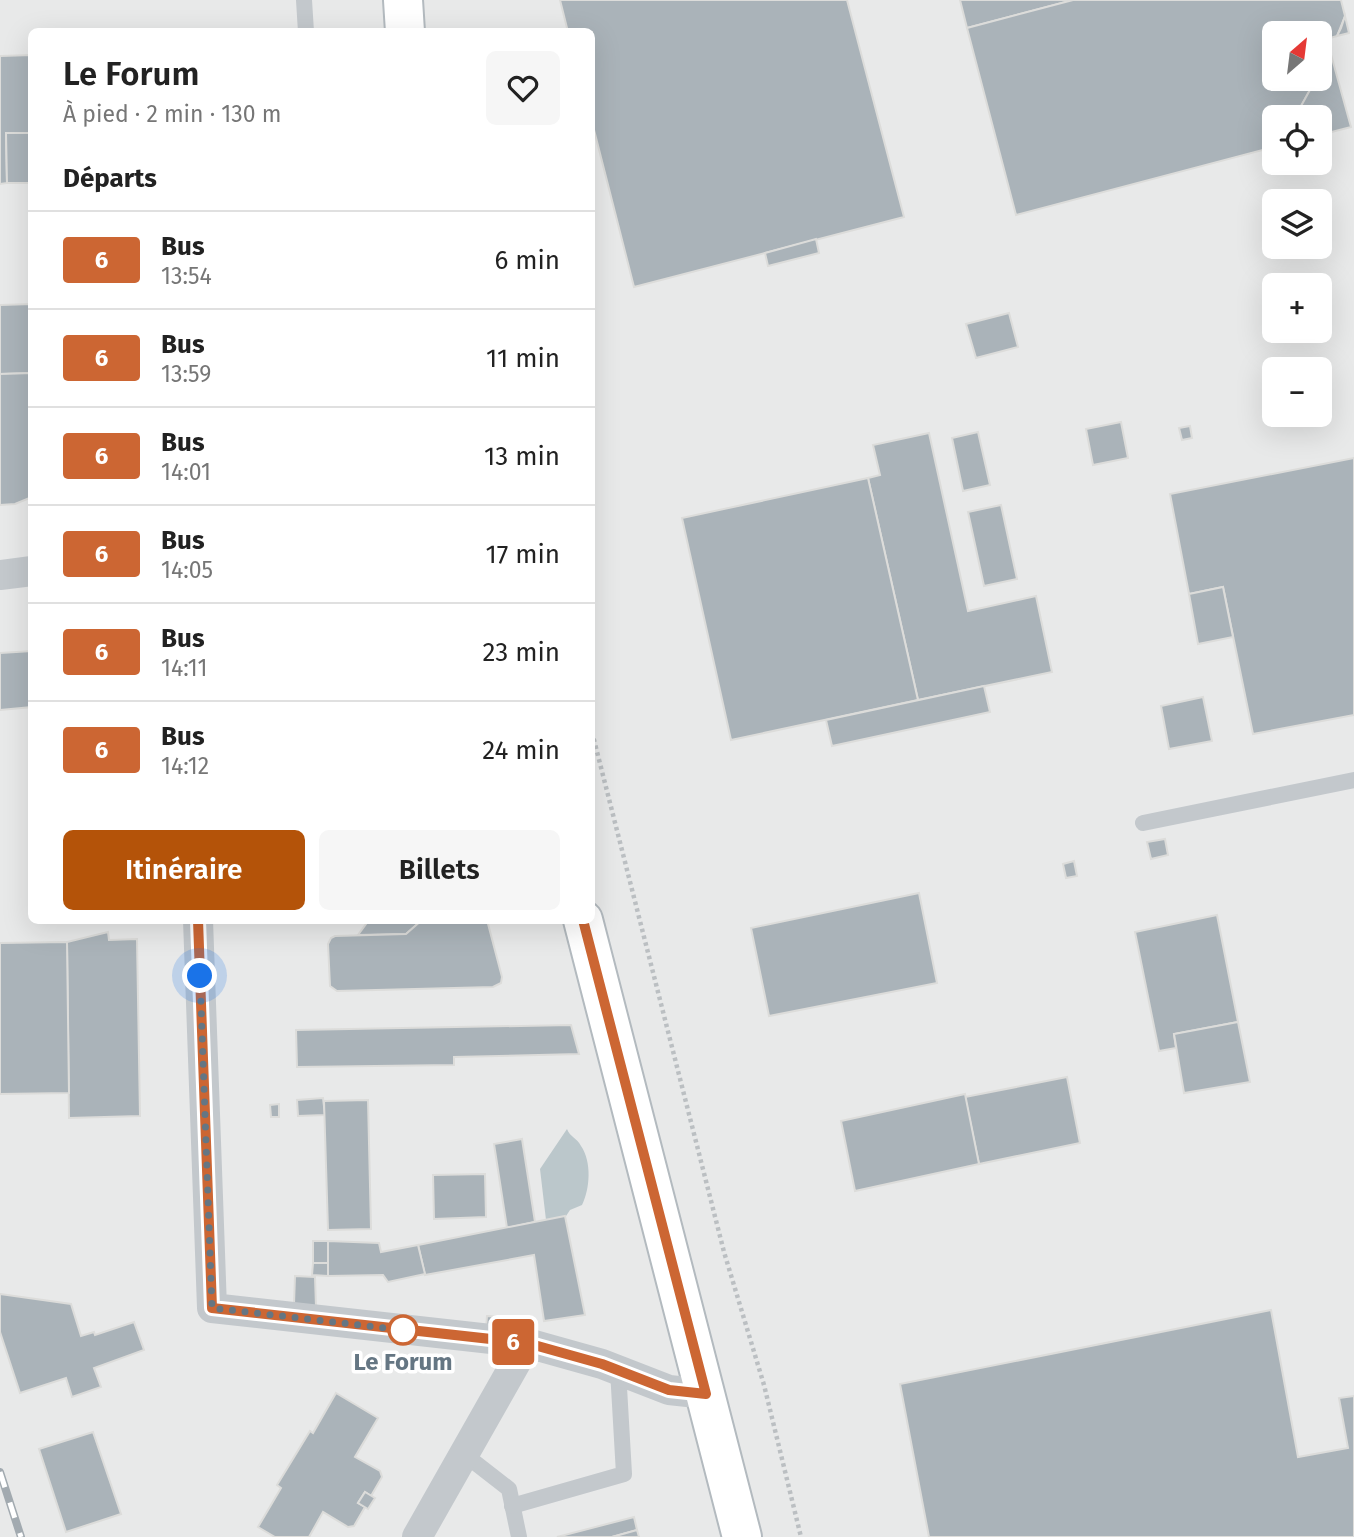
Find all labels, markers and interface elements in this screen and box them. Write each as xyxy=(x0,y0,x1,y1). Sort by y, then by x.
north arrow xyxy=(1262,21,1332,91)
map controls xyxy=(1262,21,1332,427)
button: heart xyxy=(486,51,560,125)
text: Le Forum xyxy=(63,54,199,94)
text: À pied · 2 min · 130 m xyxy=(63,100,281,128)
button: locate xyxy=(1262,105,1332,175)
text: Départs xyxy=(63,163,157,194)
button: layers xyxy=(1262,189,1332,259)
text: Bus xyxy=(161,231,204,262)
text: 6 min xyxy=(494,245,560,276)
text: 6 xyxy=(95,246,108,274)
text: 13:54 xyxy=(161,262,212,290)
button: + xyxy=(1262,273,1332,343)
text: Bus xyxy=(161,329,204,360)
text: 11 min xyxy=(486,343,560,374)
text: 6 xyxy=(95,344,108,372)
button: − xyxy=(1262,357,1332,427)
text: 13:59 xyxy=(161,360,211,388)
text: Bus xyxy=(161,427,204,458)
text: 13 min xyxy=(484,441,560,472)
text: 6 xyxy=(95,442,108,470)
text: 14:01 xyxy=(161,458,211,486)
text: Bus xyxy=(161,525,204,556)
text: 17 min xyxy=(485,539,560,570)
text: 6 xyxy=(95,540,108,568)
text: 14:05 xyxy=(161,556,213,584)
text: Bus xyxy=(161,623,204,654)
text: 23 min xyxy=(483,637,560,668)
text: 6 xyxy=(95,638,108,666)
text: 14:11 xyxy=(161,654,207,682)
text: Bus xyxy=(161,721,204,752)
text: 24 min xyxy=(482,735,560,766)
text: 6 xyxy=(95,736,108,764)
text: 14:12 xyxy=(161,752,209,780)
button: Itinéraire xyxy=(63,830,305,910)
button: Billets xyxy=(319,830,560,910)
your location xyxy=(182,958,217,993)
marker: Le Forum xyxy=(388,1315,418,1345)
line badge: 6 xyxy=(490,1319,536,1365)
text: 6 xyxy=(506,1328,520,1356)
place label: Le Forum xyxy=(353,1348,453,1376)

